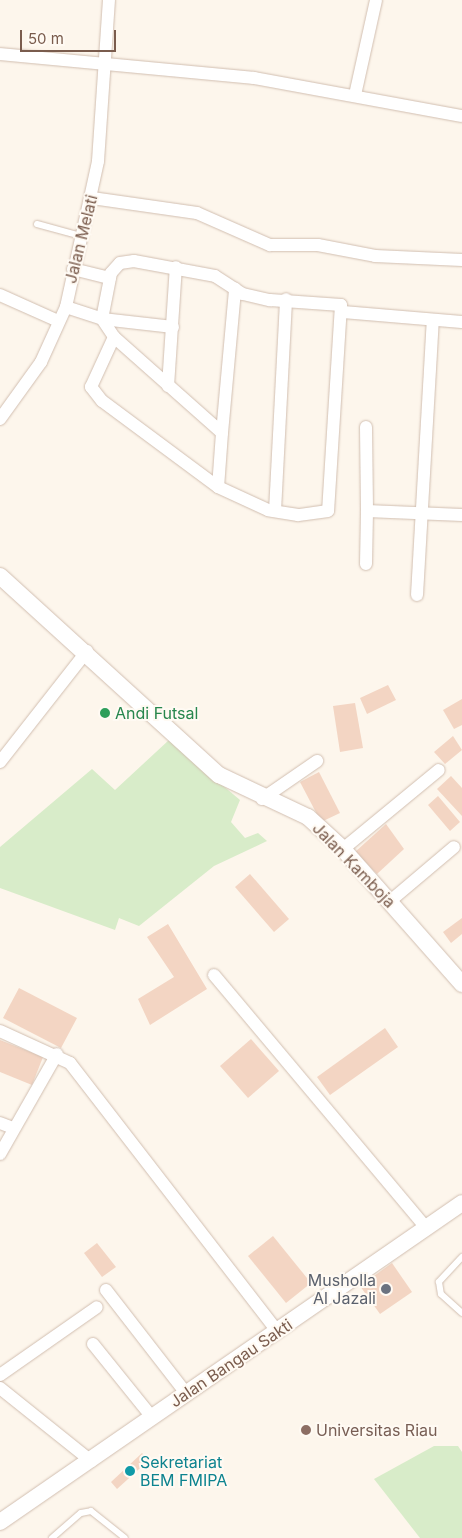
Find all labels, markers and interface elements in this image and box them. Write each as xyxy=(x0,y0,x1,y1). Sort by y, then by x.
scale bar xyxy=(22,20,119,52)
text: 50 m xyxy=(28,29,64,48)
street label: Jalan Melati xyxy=(61,193,101,285)
place label: Andi Futsal xyxy=(115,703,198,723)
marker: Andi Futsal xyxy=(99,707,111,719)
street label: Jalan Kamboja xyxy=(309,818,399,912)
place label: Musholla Al Jazali xyxy=(308,1270,376,1308)
marker: Musholla Al Jazali xyxy=(380,1283,392,1295)
street label: Jalan Bangau Sakti xyxy=(166,1315,296,1411)
place label: Universitas Riau xyxy=(316,1420,437,1440)
marker: Universitas Riau xyxy=(300,1424,312,1436)
place label: Sekretariat BEM FMIPA xyxy=(140,1452,227,1490)
marker: Sekretariat BEM FMIPA xyxy=(124,1465,136,1477)

